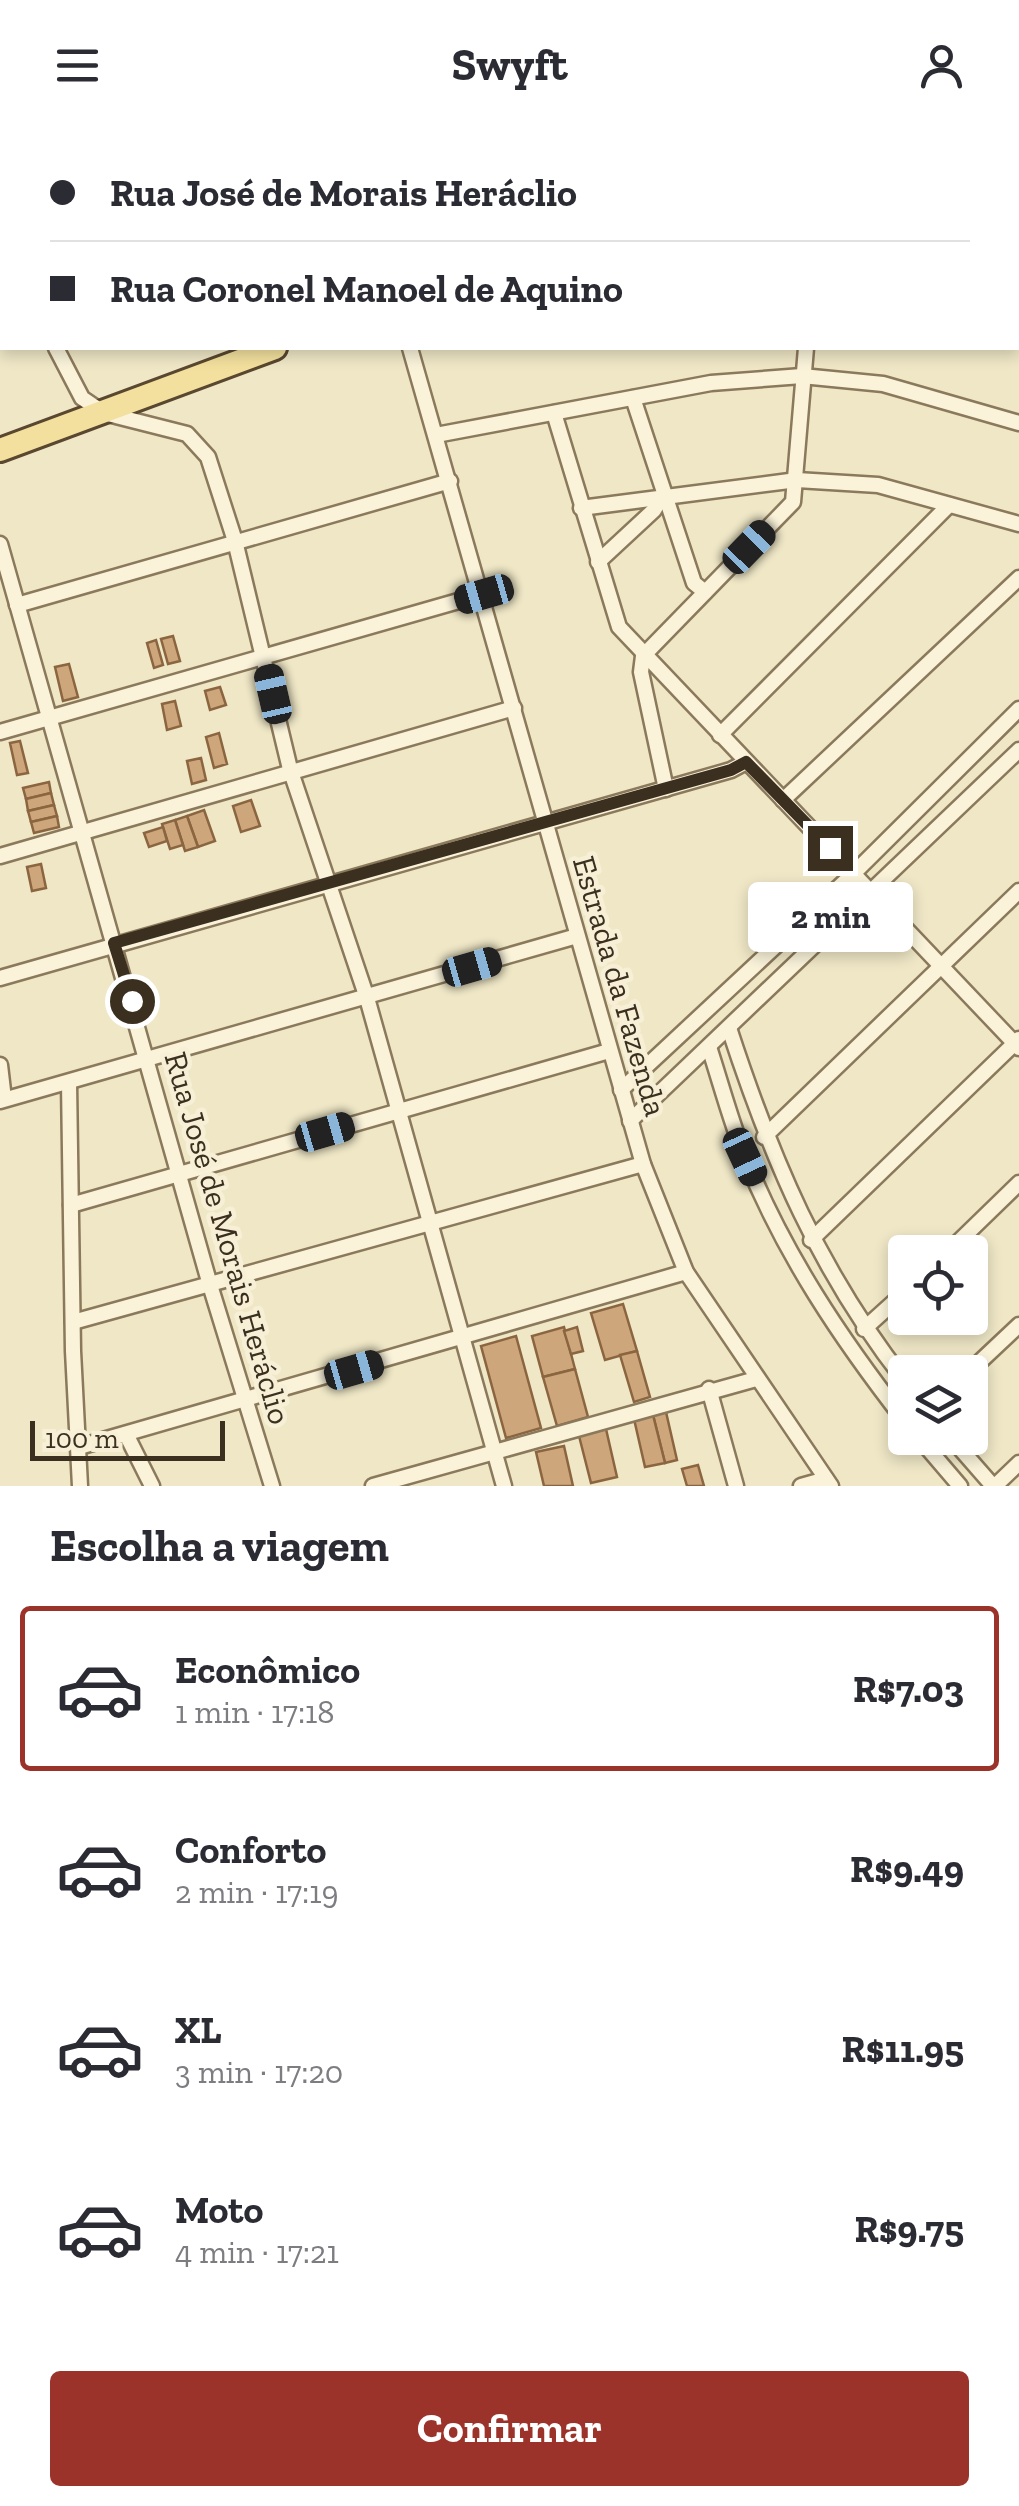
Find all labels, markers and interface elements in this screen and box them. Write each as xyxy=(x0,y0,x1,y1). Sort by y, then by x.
icon: menu xyxy=(50,38,105,93)
text: Swyft xyxy=(451,38,568,92)
icon: person xyxy=(914,38,969,93)
text: Rua José de Morais Heráclio xyxy=(110,170,577,216)
text: Rua Coronel Manoel de Aquino xyxy=(110,266,623,312)
car xyxy=(717,515,781,579)
car xyxy=(451,571,517,617)
car xyxy=(252,661,294,727)
route end xyxy=(808,826,853,871)
street label: Estrada da Fazenda xyxy=(565,852,675,1120)
callout: 2 min xyxy=(748,883,912,953)
text: 2 min xyxy=(791,898,870,936)
car xyxy=(439,944,505,990)
route start xyxy=(110,979,155,1024)
street label: Rua José de Morais Heráclio xyxy=(157,1048,299,1428)
car xyxy=(292,1109,358,1155)
car xyxy=(719,1123,771,1191)
map controls xyxy=(888,1235,988,1455)
button: locate xyxy=(888,1235,988,1335)
car xyxy=(321,1347,387,1393)
button: layers xyxy=(888,1355,988,1455)
scale bar xyxy=(30,1416,225,1460)
text: 100 m xyxy=(45,1422,119,1455)
text: Escolha a viagem xyxy=(50,1519,389,1573)
icon: car xyxy=(55,1644,145,1734)
text: Econômico xyxy=(175,1647,360,1693)
text: R$7.03 xyxy=(853,1666,964,1712)
text: 1 min · 17:18 xyxy=(175,1693,335,1731)
icon: car xyxy=(55,1824,145,1914)
text: Conforto xyxy=(175,1827,326,1873)
text: R$9.49 xyxy=(850,1846,964,1892)
text: 2 min · 17:19 xyxy=(175,1873,339,1911)
icon: car xyxy=(55,2004,145,2094)
text: XL xyxy=(175,2007,222,2053)
text: R$11.95 xyxy=(842,2026,964,2072)
text: 3 min · 17:20 xyxy=(175,2053,343,2091)
icon: car xyxy=(55,2184,145,2274)
text: Moto xyxy=(175,2187,263,2233)
text: R$9.75 xyxy=(854,2206,964,2252)
text: 4 min · 17:21 xyxy=(175,2233,339,2271)
button: Confirmar xyxy=(50,2371,969,2486)

